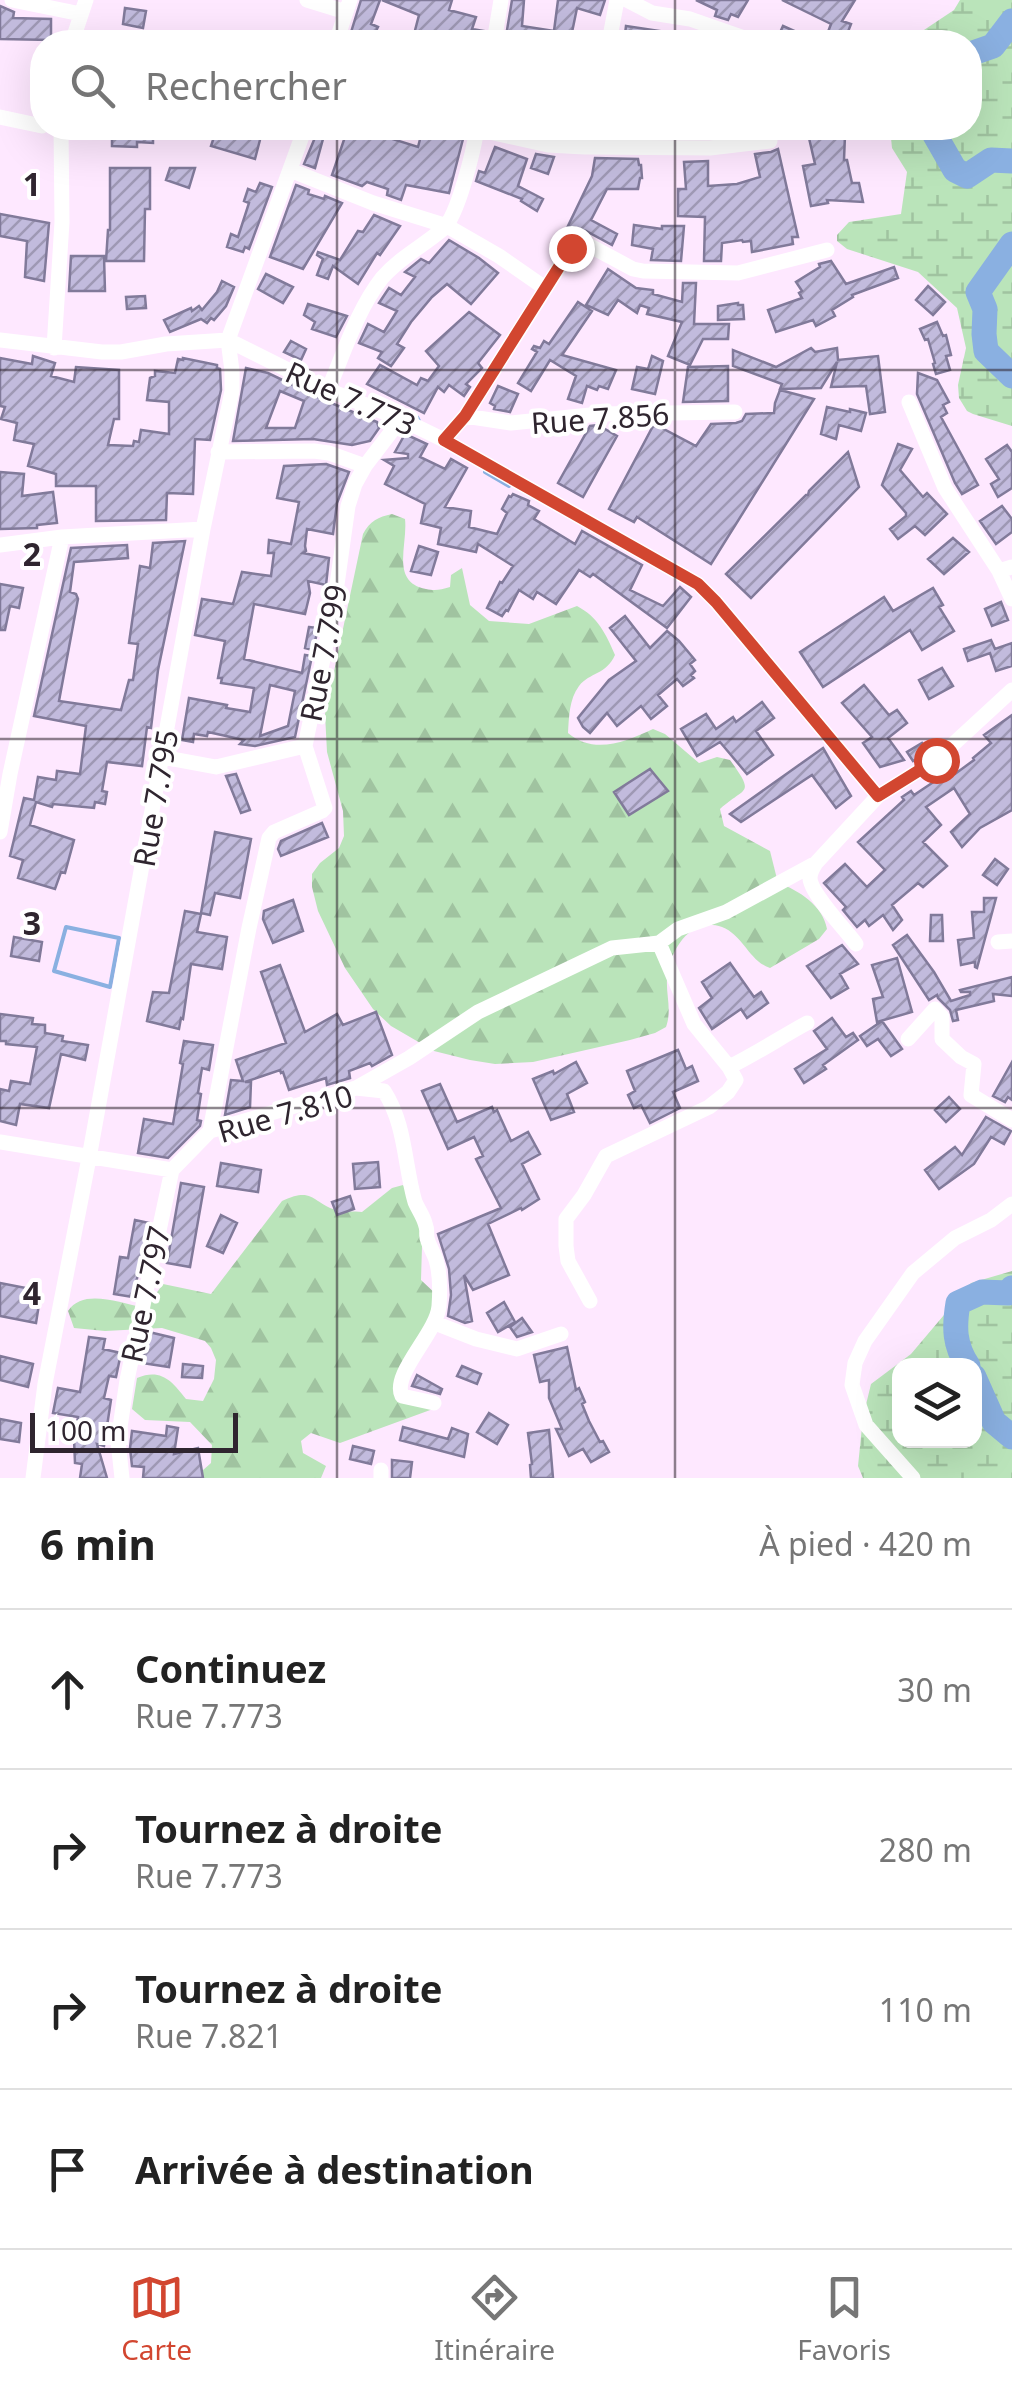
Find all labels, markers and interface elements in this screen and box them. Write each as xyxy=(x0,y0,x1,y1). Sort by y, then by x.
search box xyxy=(30,30,982,140)
icon: search xyxy=(65,58,120,113)
text: Rechercher xyxy=(145,59,347,111)
text: 1 xyxy=(23,162,41,205)
route end xyxy=(549,226,595,272)
street label: Rue 7.773 xyxy=(279,351,423,445)
street label: Rue 7.856 xyxy=(529,393,671,443)
text: 2 xyxy=(23,532,41,575)
street label: Rue 7.799 xyxy=(290,581,356,725)
street label: Rue 7.795 xyxy=(123,726,187,870)
route start xyxy=(914,738,960,784)
text: 3 xyxy=(23,901,41,944)
street label: Rue 7.810 xyxy=(213,1074,357,1152)
street label: Rue 7.797 xyxy=(111,1222,179,1366)
text: 4 xyxy=(23,1271,41,1314)
map controls xyxy=(892,1358,982,1448)
button: layers xyxy=(892,1358,982,1448)
scale bar xyxy=(30,1408,238,1452)
text: 100 m xyxy=(45,1411,127,1449)
text: 6 min xyxy=(40,1515,156,1572)
text: À pied · 420 m xyxy=(759,1522,972,1565)
text: Continuez xyxy=(135,1642,326,1694)
icon: ahead xyxy=(40,1662,95,1717)
text: 30 m xyxy=(897,1668,972,1711)
text: Rue 7.773 xyxy=(135,1694,283,1737)
text: Tournez à droite xyxy=(135,1802,443,1854)
icon: right xyxy=(40,1822,95,1877)
text: 280 m xyxy=(879,1828,972,1871)
text: Rue 7.773 xyxy=(135,1854,283,1897)
text: Tournez à droite xyxy=(135,1962,443,2014)
icon: right xyxy=(40,1982,95,2037)
text: 110 m xyxy=(879,1988,972,2031)
text: Rue 7.821 xyxy=(135,2014,283,2057)
icon: arrive xyxy=(40,2142,95,2197)
text: Arrivée à destination xyxy=(135,2143,534,2195)
tab: Carte xyxy=(121,2270,192,2368)
tab: Itinéraire xyxy=(434,2270,555,2368)
tab: Favoris xyxy=(797,2270,891,2368)

